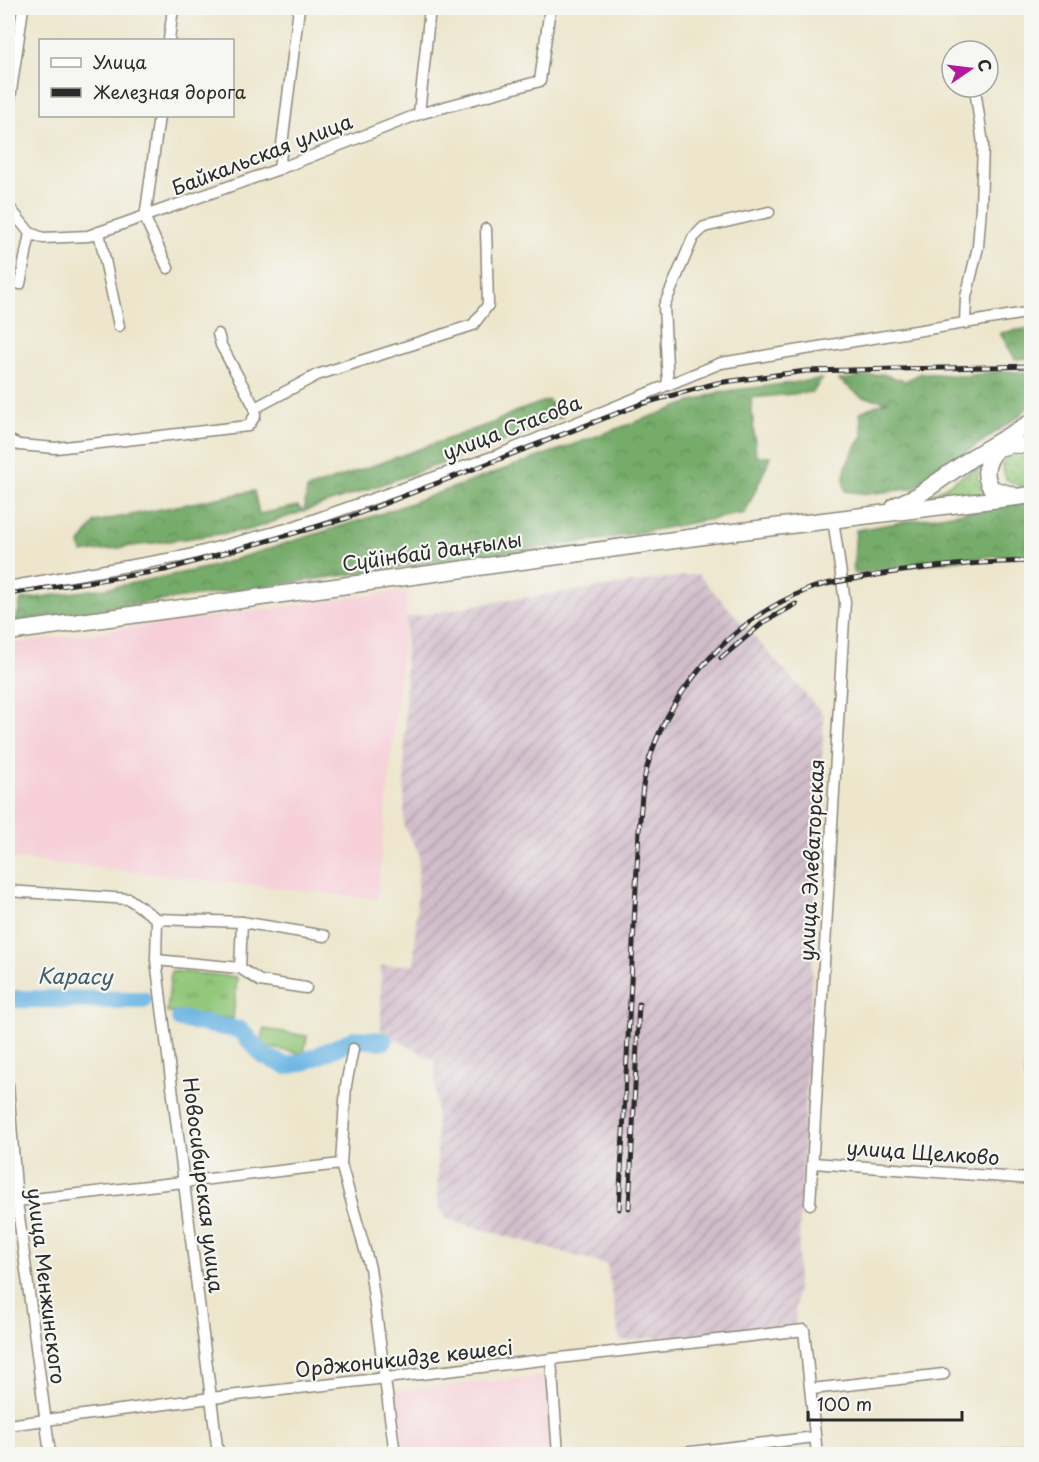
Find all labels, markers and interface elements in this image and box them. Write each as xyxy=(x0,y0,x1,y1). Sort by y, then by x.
legend xyxy=(39,39,234,117)
north arrow xyxy=(940,39,1000,99)
text: Улица xyxy=(93,48,147,75)
text: С xyxy=(972,56,999,74)
text: Железная дорога xyxy=(93,78,247,105)
street label: Байкальская улица xyxy=(167,106,357,202)
street label: улица Стасова xyxy=(438,387,586,467)
street label: Сүйінбай даңғылы xyxy=(340,524,524,578)
street label: улица Элеваторская xyxy=(791,758,831,962)
water label: Карасу xyxy=(37,958,115,992)
street label: Новосибирская улица xyxy=(176,1076,232,1295)
street label: улица Щелково xyxy=(845,1132,1001,1172)
street label: улица Менжинского xyxy=(20,1186,74,1386)
street label: Орджоникидзе көшесі xyxy=(293,1332,514,1384)
scale bar xyxy=(808,1384,962,1422)
text: 100 m xyxy=(817,1390,872,1417)

